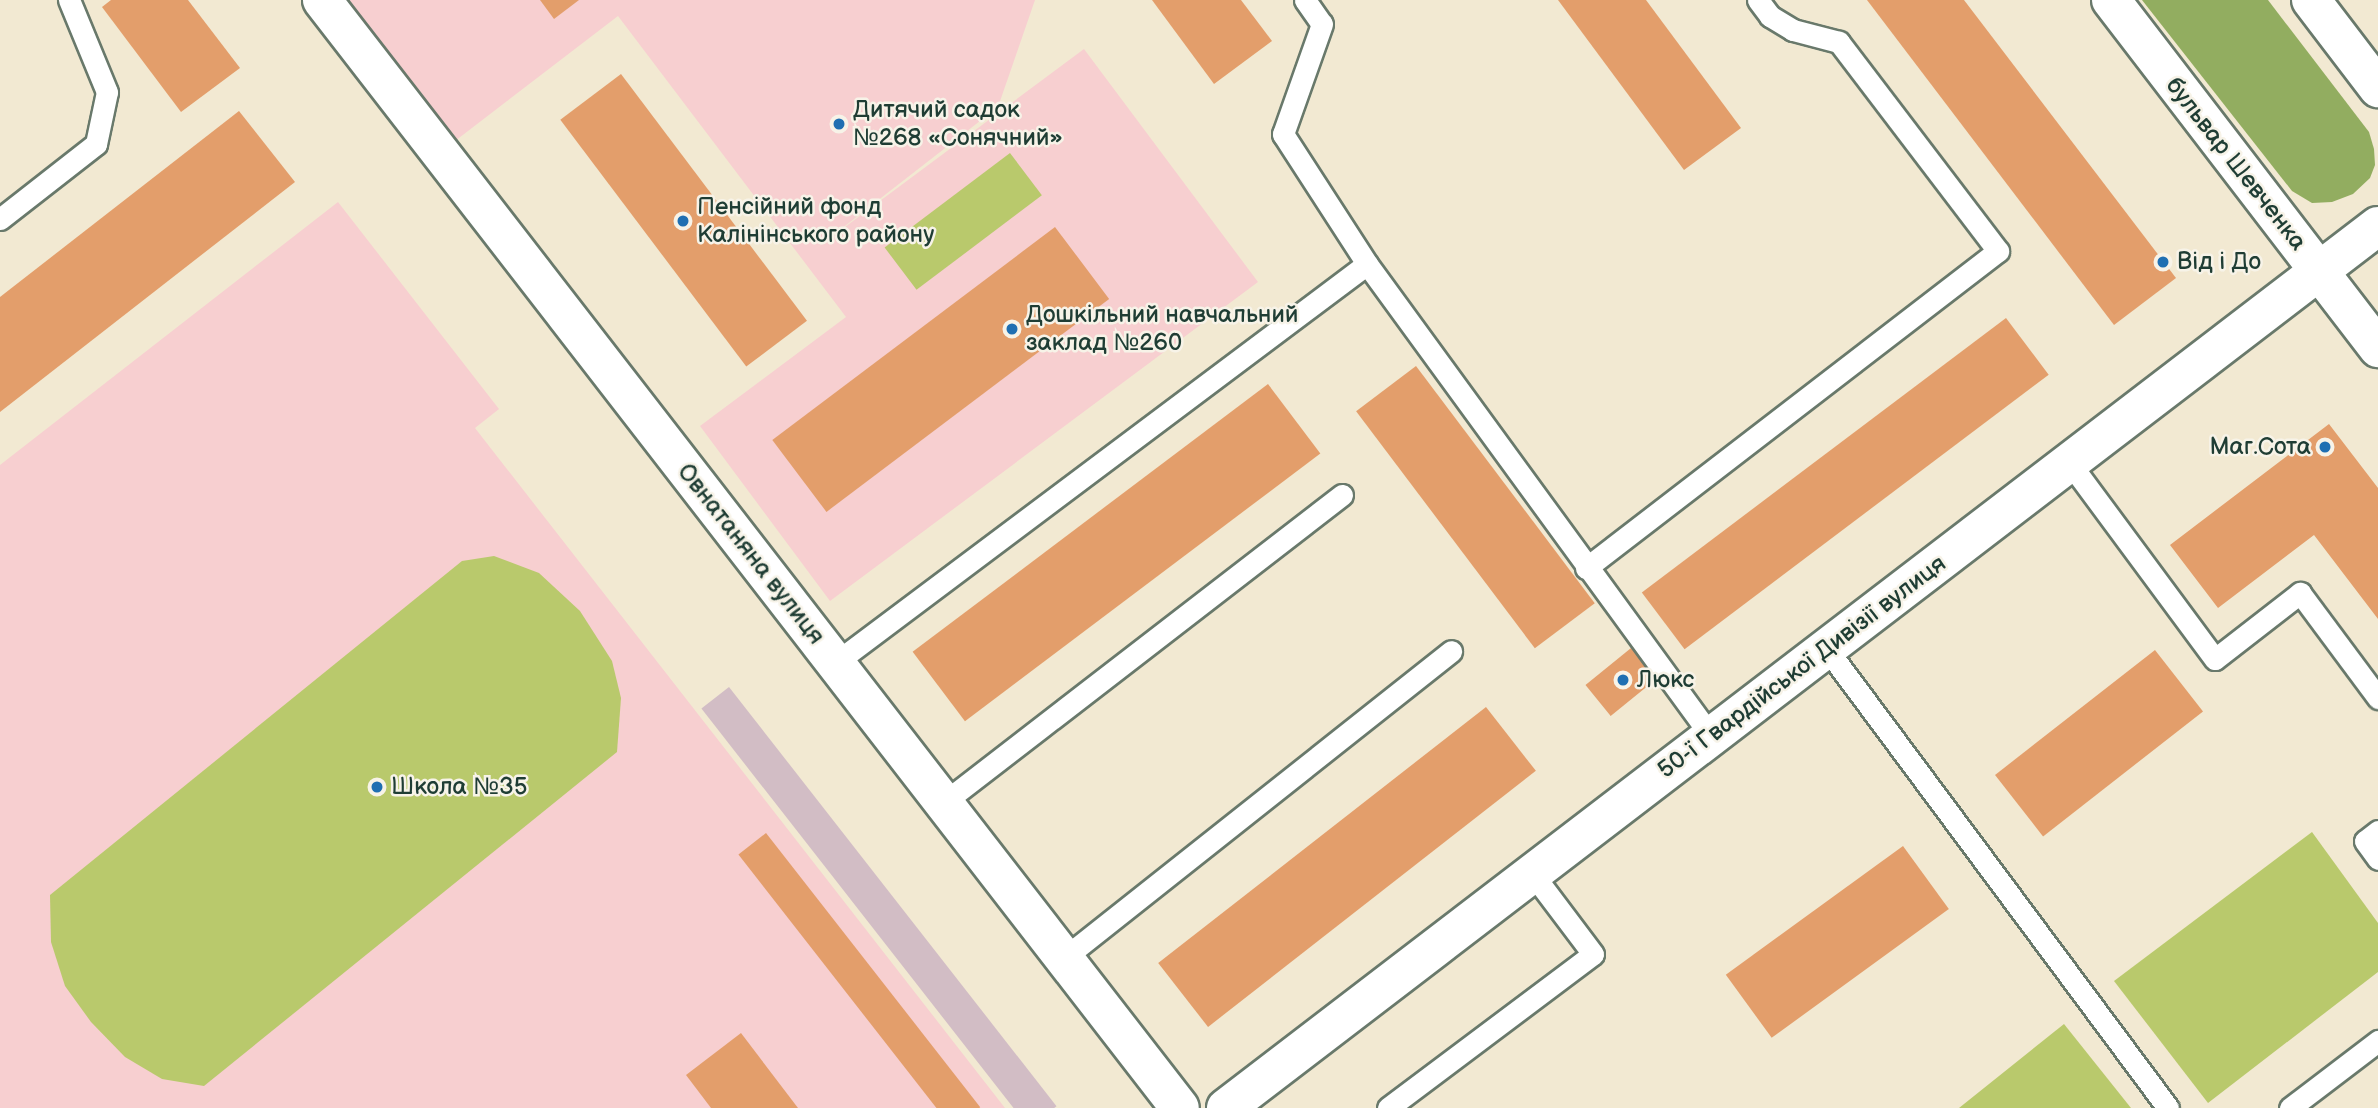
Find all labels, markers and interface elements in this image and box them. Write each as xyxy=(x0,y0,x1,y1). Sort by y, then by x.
street label: бульвар Шевченка xyxy=(2160,72,2312,256)
place label: Дитячий садок №268 «Сонячний» xyxy=(853,96,1063,152)
marker: Дитячий садок №268 «Сонячний» xyxy=(831,116,847,132)
place label: Пенсійний фонд Калінінського району xyxy=(697,193,934,249)
marker: Пенсійний фонд Калінінського району xyxy=(675,213,691,229)
place label: Від і До xyxy=(2177,248,2261,276)
marker: Від і До xyxy=(2155,254,2171,270)
place label: Дошкільний навчальний заклад №260 xyxy=(1026,301,1298,357)
marker: Дошкільний навчальний заклад №260 xyxy=(1004,321,1020,337)
place label: Маг.Сота xyxy=(2210,433,2311,461)
marker: Маг.Сота xyxy=(2317,439,2333,455)
street label: Овнатаняна вулиця xyxy=(671,458,831,650)
street label: 50-ї Гвардійської Дивізії вулиця xyxy=(1652,549,1952,785)
place label: Люкс xyxy=(1637,666,1694,694)
marker: Люкс xyxy=(1615,672,1631,688)
place label: Школа №35 xyxy=(391,773,527,801)
marker: Школа №35 xyxy=(369,779,385,795)

